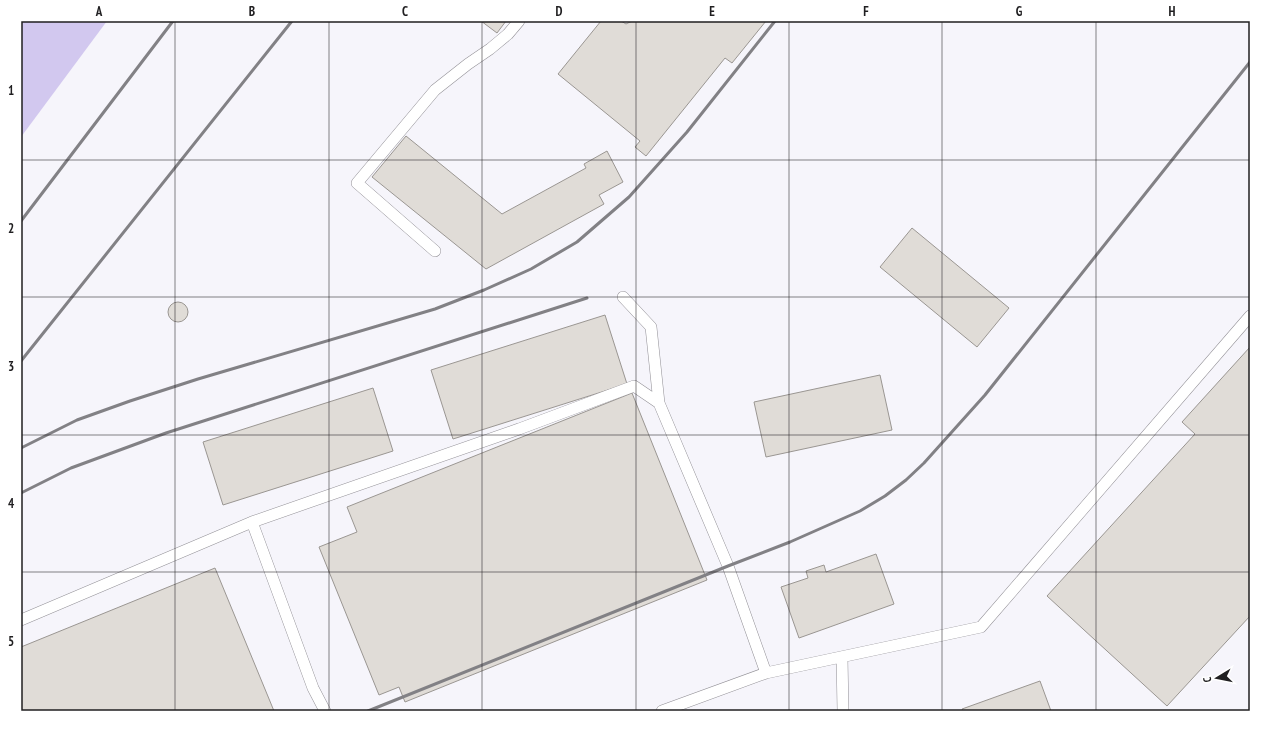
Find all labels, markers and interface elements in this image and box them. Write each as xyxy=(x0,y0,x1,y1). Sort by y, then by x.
text: A xyxy=(95,3,103,20)
text: B xyxy=(249,3,255,20)
text: C xyxy=(402,3,408,20)
text: D xyxy=(556,3,563,20)
text: E xyxy=(709,3,715,20)
text: F xyxy=(863,3,869,20)
text: G xyxy=(1016,3,1023,20)
text: H xyxy=(1169,3,1176,20)
text: 1 xyxy=(8,82,14,99)
text: 2 xyxy=(8,220,14,237)
text: 3 xyxy=(8,358,14,375)
text: 4 xyxy=(8,495,15,512)
text: 5 xyxy=(8,633,14,650)
north arrow xyxy=(1197,658,1237,698)
text: С xyxy=(1200,676,1214,683)

